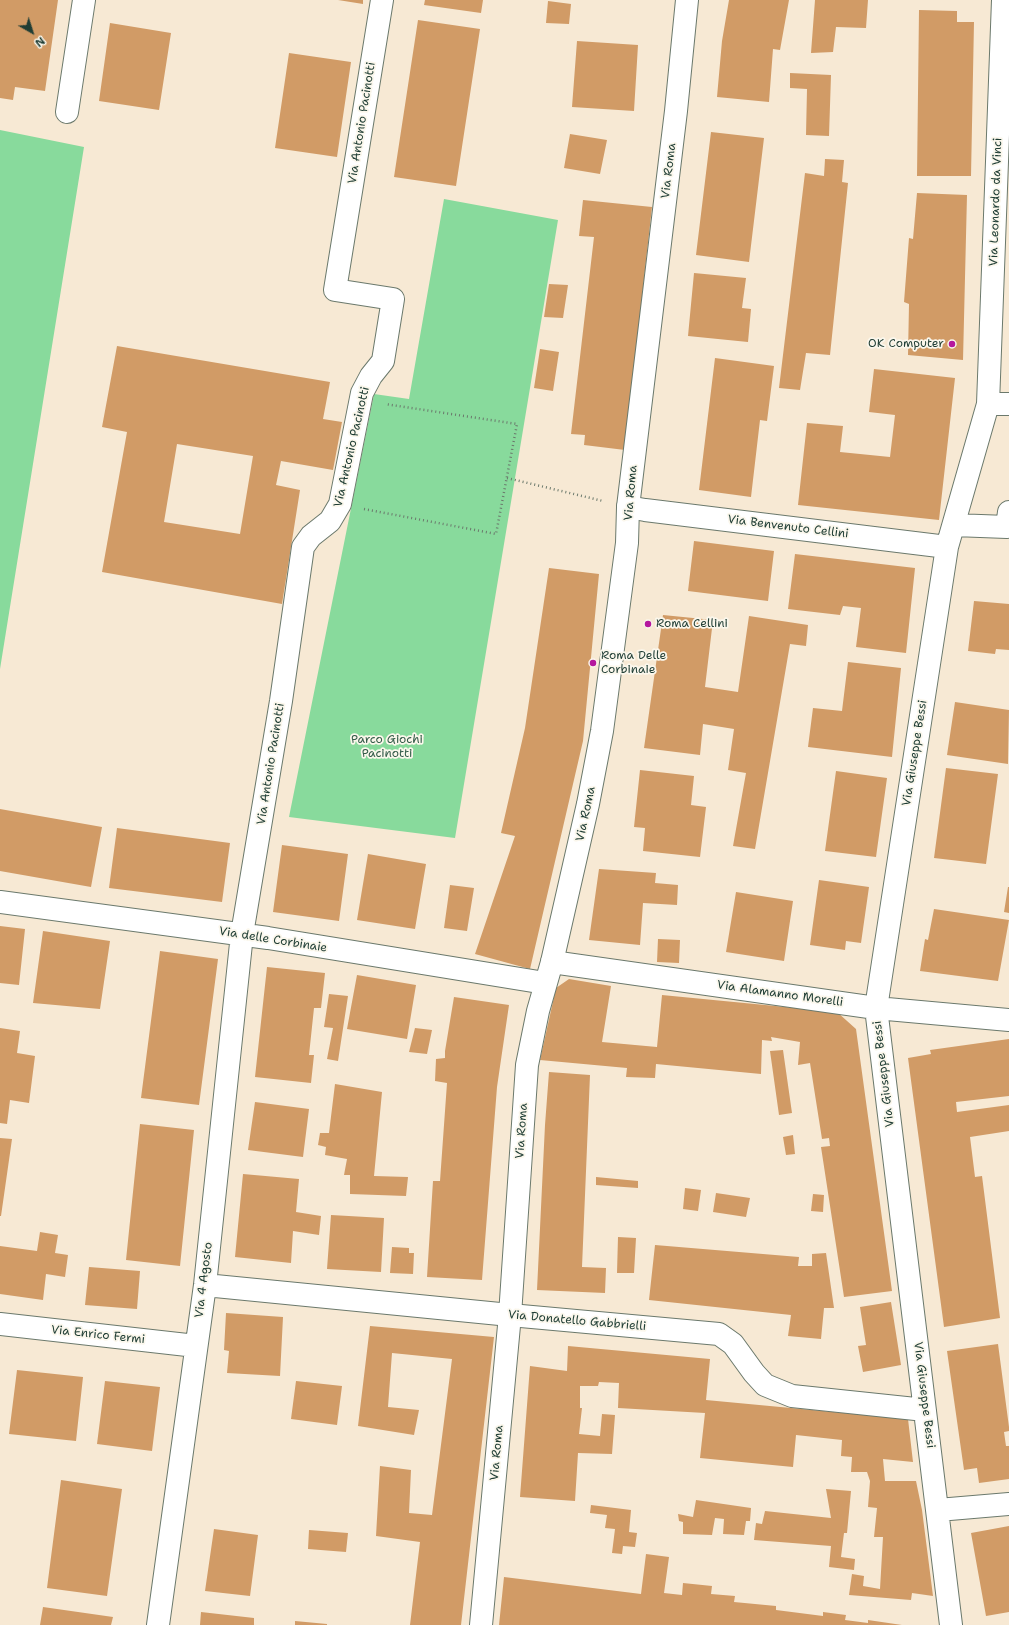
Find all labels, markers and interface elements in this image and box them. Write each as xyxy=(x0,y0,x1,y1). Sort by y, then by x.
north arrow xyxy=(12,12,52,52)
text: N xyxy=(32,33,48,50)
street label: Via Antonio Pacinotti xyxy=(345,61,379,185)
street label: Via Leonardo da Vinci xyxy=(987,137,1005,267)
street label: Via Roma xyxy=(658,142,680,200)
place label: OK Computer xyxy=(868,337,944,351)
marker: OK Computer xyxy=(947,339,957,349)
street label: Via Antonio Pacinotti xyxy=(331,385,373,509)
street label: Via Roma xyxy=(621,465,641,521)
street label: Via Benvenuto Cellini xyxy=(727,512,849,542)
place label: Roma Cellini xyxy=(656,617,728,631)
marker: Roma Cellini xyxy=(643,619,653,629)
place label: Roma Delle Corbinaie xyxy=(601,649,666,677)
marker: Roma Delle Corbinaie xyxy=(588,658,598,668)
street label: Via Giuseppe Bessi xyxy=(899,699,931,807)
street label: Via Antonio Pacinotti xyxy=(254,702,288,826)
park label: Parco Giochi Pacinotti xyxy=(351,733,423,761)
street label: Via Roma xyxy=(573,785,599,843)
street label: Via delle Corbinaie xyxy=(218,924,328,956)
street label: Via Alamanno Morelli xyxy=(716,978,844,1010)
street label: Via Giuseppe Bessi xyxy=(870,1020,898,1128)
street label: Via Roma xyxy=(513,1103,531,1159)
street label: Via 4 Agosto xyxy=(192,1241,216,1319)
street label: Via Donatello Gabbrielli xyxy=(507,1308,647,1334)
street label: Via Enrico Fermi xyxy=(50,1323,146,1347)
street label: Via Giuseppe Bessi xyxy=(910,1341,938,1449)
street label: Via Roma xyxy=(487,1425,507,1481)

